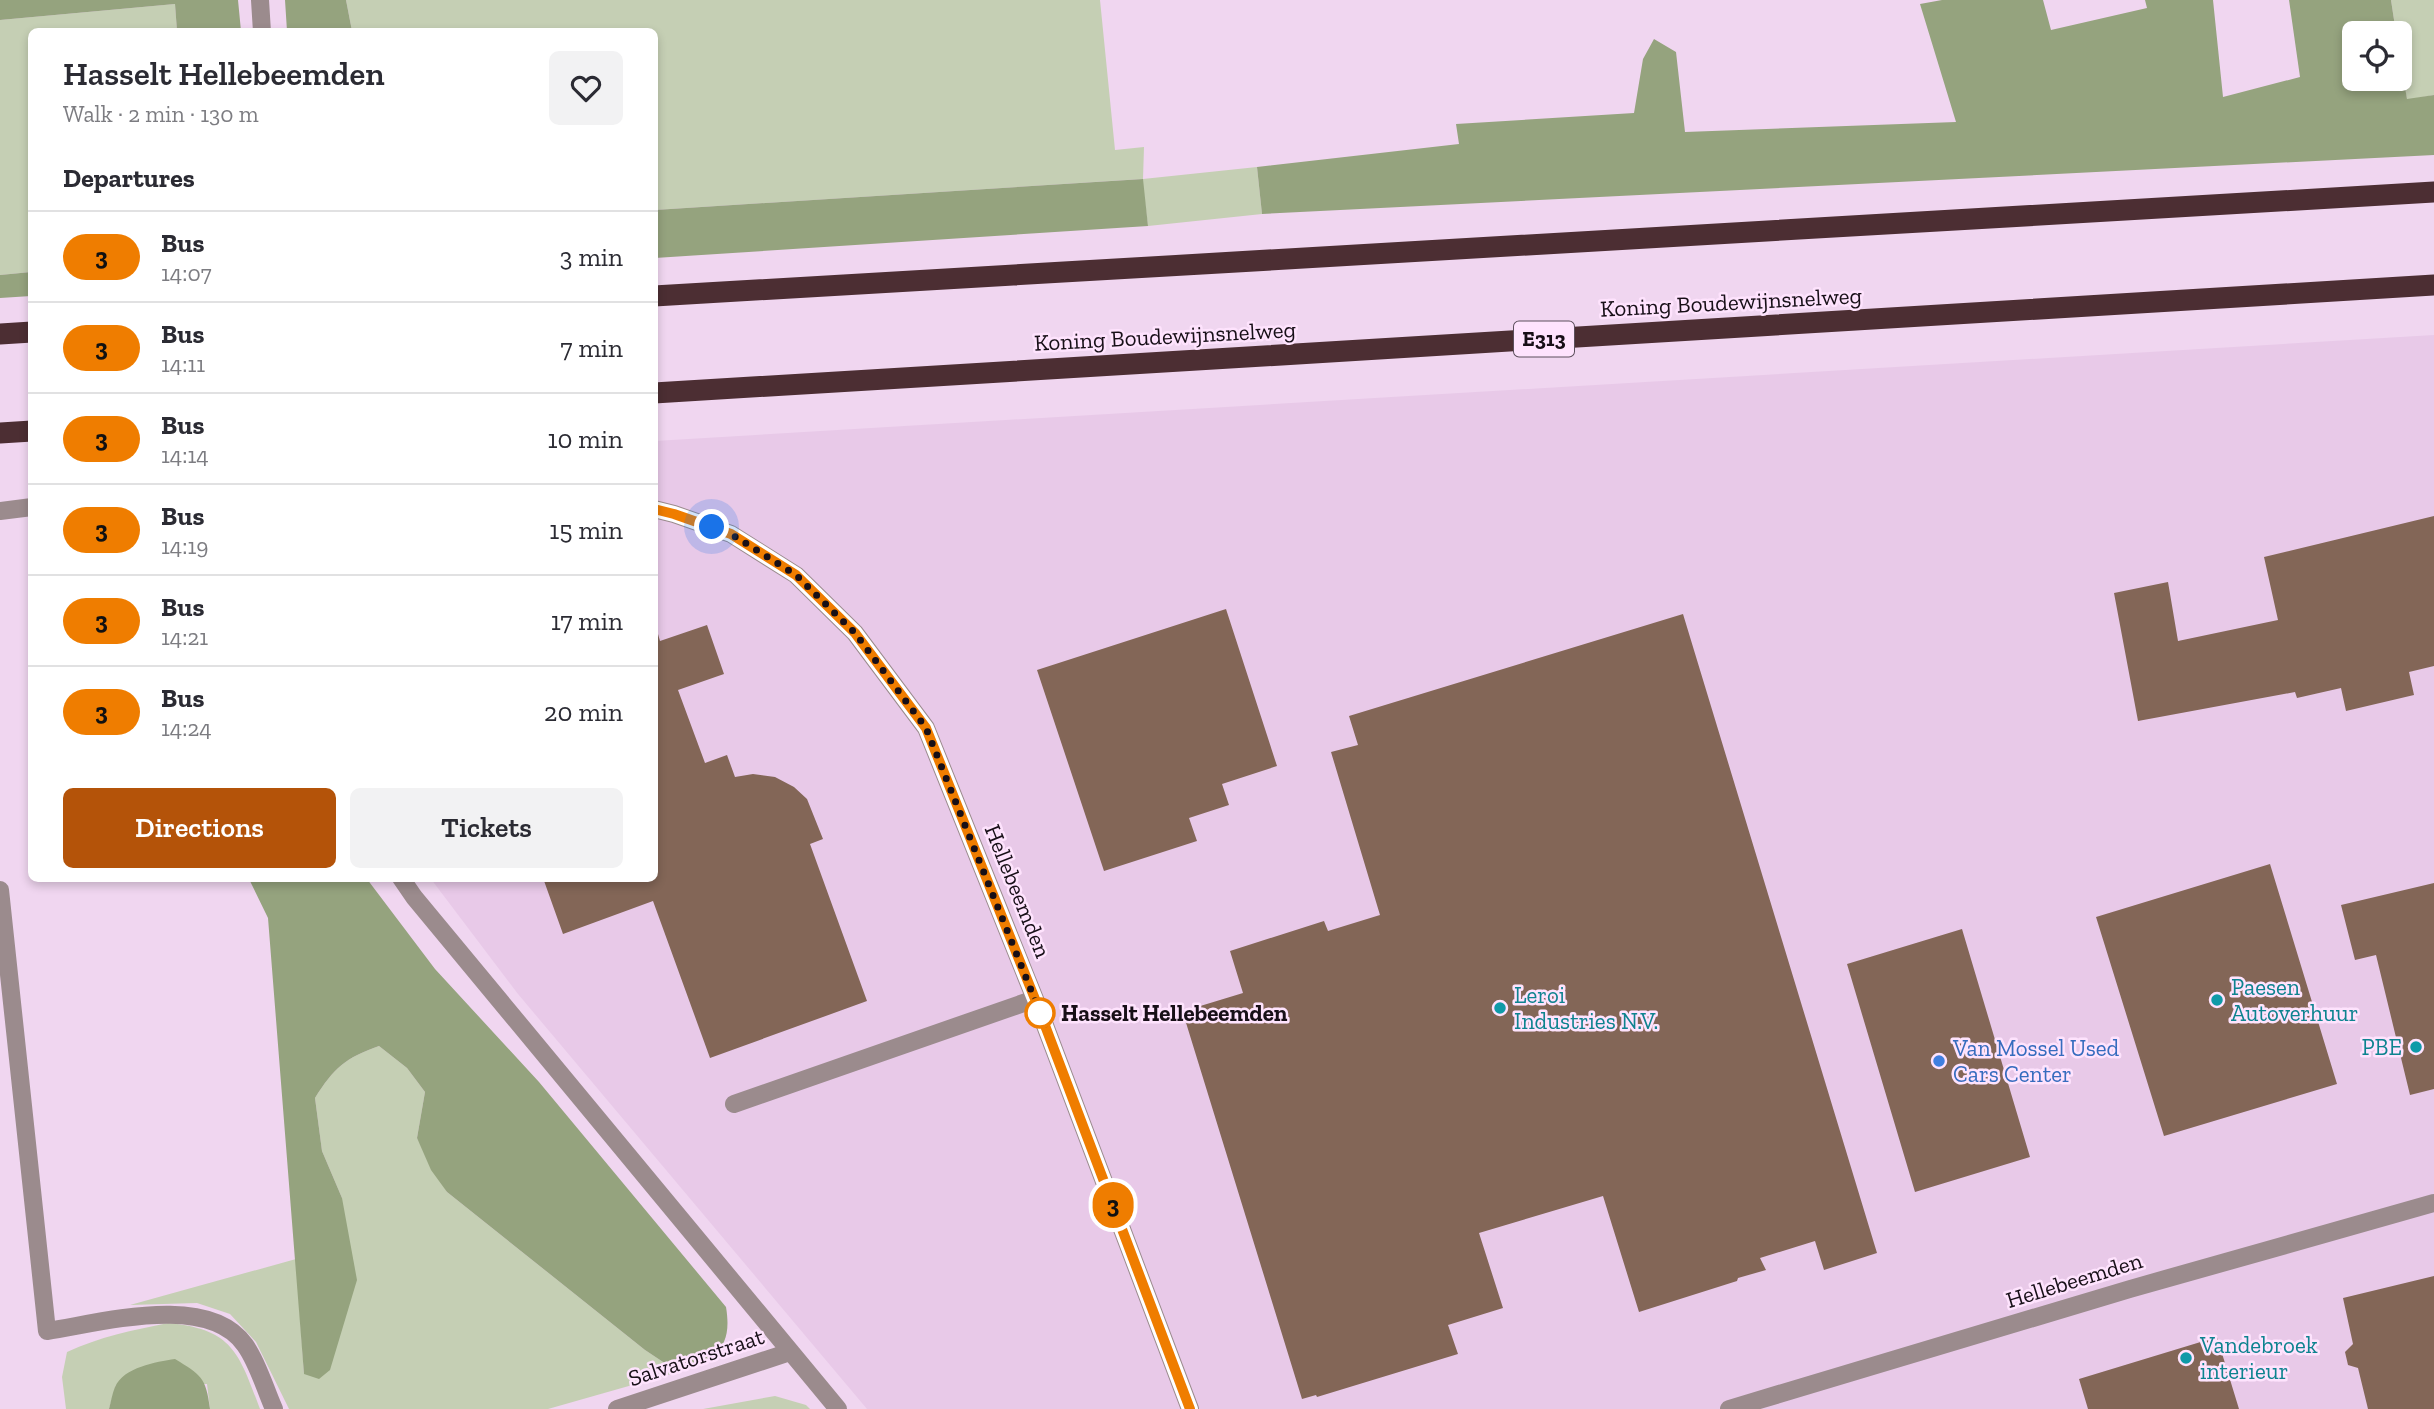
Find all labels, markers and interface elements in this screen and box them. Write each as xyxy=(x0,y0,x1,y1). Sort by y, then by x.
map controls xyxy=(2342,21,2412,91)
button: locate xyxy=(2342,21,2412,91)
button: heart xyxy=(549,51,623,125)
text: Hasselt Hellebeemden xyxy=(63,54,385,93)
text: Walk · 2 min · 130 m xyxy=(63,100,259,128)
text: Departures xyxy=(63,162,195,194)
text: Bus xyxy=(161,227,204,259)
text: 3 min xyxy=(560,241,623,273)
text: 3 xyxy=(95,242,108,271)
text: 14:07 xyxy=(161,259,212,287)
street label: Koning Boudewijnsnelweg xyxy=(1599,281,1863,323)
street label: Koning Boudewijnsnelweg xyxy=(1033,315,1297,357)
text: Bus xyxy=(161,318,204,350)
road number: E313 xyxy=(1514,322,1574,356)
text: 7 min xyxy=(560,332,623,364)
text: 3 xyxy=(95,333,108,362)
text: 14:11 xyxy=(161,350,205,378)
text: Bus xyxy=(161,409,204,441)
text: 10 min xyxy=(547,423,623,455)
text: 3 xyxy=(95,424,108,453)
text: 14:14 xyxy=(161,441,209,469)
text: Bus xyxy=(161,500,204,532)
your location xyxy=(694,509,729,544)
text: 15 min xyxy=(549,514,623,546)
text: 3 xyxy=(95,515,108,544)
text: 14:19 xyxy=(161,532,208,560)
text: Bus xyxy=(161,591,204,623)
text: 17 min xyxy=(551,605,623,637)
text: 3 xyxy=(95,606,108,635)
text: 14:21 xyxy=(161,623,208,651)
text: Bus xyxy=(161,682,204,714)
text: 20 min xyxy=(544,696,623,728)
text: 3 xyxy=(95,697,108,726)
text: 14:24 xyxy=(161,714,212,742)
button: Directions xyxy=(63,788,336,868)
button: Tickets xyxy=(350,788,623,868)
street label: Hellebeemden xyxy=(979,820,1057,962)
place label: Paesen Autoverhuur xyxy=(2231,973,2358,1027)
place label: Leroi Industries N.V. xyxy=(1514,981,1658,1035)
marker: Paesen Autoverhuur xyxy=(2209,992,2225,1008)
marker: Hasselt Hellebeemden xyxy=(1025,998,1055,1028)
place label: Hasselt Hellebeemden xyxy=(1061,999,1288,1027)
marker: Leroi Industries N.V. xyxy=(1492,1000,1508,1016)
place label: PBE xyxy=(2362,1033,2402,1061)
place label: Van Mossel Used Cars Center xyxy=(1952,1034,2120,1088)
marker: PBE xyxy=(2408,1039,2424,1055)
marker: Van Mossel Used Cars Center xyxy=(1931,1053,1947,1069)
line badge: 3 xyxy=(1090,1182,1136,1228)
text: 3 xyxy=(1107,1190,1119,1219)
street label: Hellebeemden xyxy=(2002,1246,2146,1314)
street label: Salvatorstraat xyxy=(625,1322,768,1392)
place label: Vandebroek interieur xyxy=(2199,1331,2318,1385)
marker: Vandebroek interieur xyxy=(2178,1350,2194,1366)

